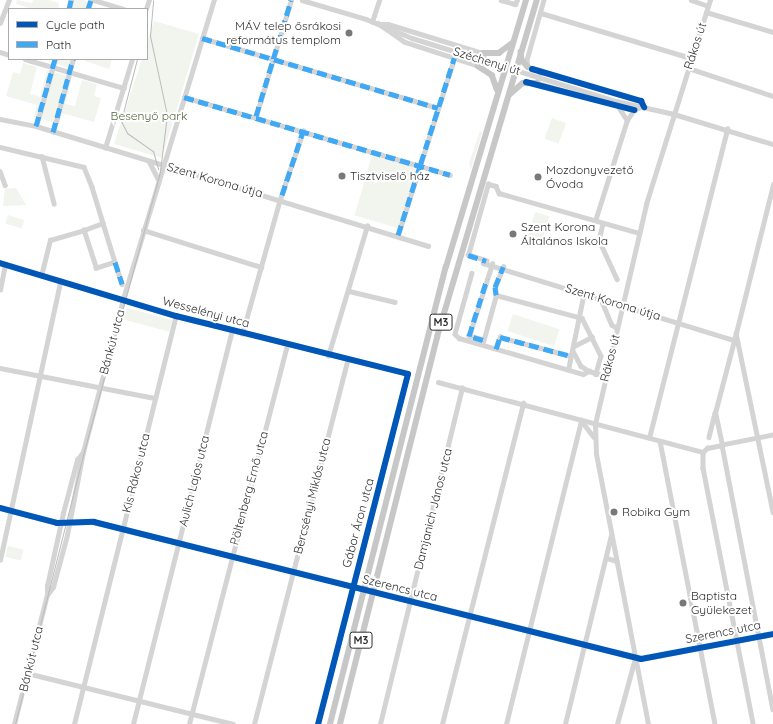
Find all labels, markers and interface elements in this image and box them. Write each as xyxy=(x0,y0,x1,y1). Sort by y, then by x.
legend xyxy=(8,8,148,60)
text: Cycle path xyxy=(46,17,105,32)
place label: MÁV telep ősrákosi református templom xyxy=(226,19,341,47)
street label: Rákos út xyxy=(681,21,709,71)
marker: MÁV telep ősrákosi református templom xyxy=(344,28,354,38)
text: Path xyxy=(46,37,71,52)
street label: Széchenyi út xyxy=(452,44,522,78)
park label: Besenyő park xyxy=(111,109,187,123)
street label: Szent Korona útja xyxy=(165,159,265,201)
place label: Mozdonyvezető Óvoda xyxy=(546,163,634,191)
place label: Tisztviselő ház xyxy=(350,169,430,183)
marker: Tisztviselő ház xyxy=(337,171,347,181)
marker: Mozdonyvezető Óvoda xyxy=(533,172,543,182)
place label: Szent Korona Általános Iskola xyxy=(521,220,608,248)
marker: Szent Korona Általános Iskola xyxy=(508,229,518,239)
street label: Szent Korona útja xyxy=(564,281,662,323)
street label: Wesselényi utca xyxy=(161,293,251,331)
street label: Bánkút utca xyxy=(96,308,128,376)
road number: M3 xyxy=(429,313,453,331)
street label: Rákos út xyxy=(597,333,623,383)
street label: Pöltenberg Ernő utca xyxy=(227,429,271,547)
street label: Kis Rákos utca xyxy=(119,432,153,514)
street label: Aulich Lajos utca xyxy=(176,434,212,528)
street label: Bercsényi Miklós utca xyxy=(291,436,333,556)
street label: Damjanich János utca xyxy=(411,447,455,571)
street label: Gábor Áron utca xyxy=(339,477,377,569)
place label: Robika Gym xyxy=(622,505,690,519)
marker: Robika Gym xyxy=(609,507,619,517)
street label: Szerencs utca xyxy=(361,572,439,604)
place label: Baptista Gyülekezet xyxy=(691,589,752,617)
marker: Baptista Gyülekezet xyxy=(678,598,688,608)
street label: Szerencs utca xyxy=(684,618,762,646)
street label: Bánkút utca xyxy=(16,625,46,693)
road number: M3 xyxy=(349,631,373,649)

